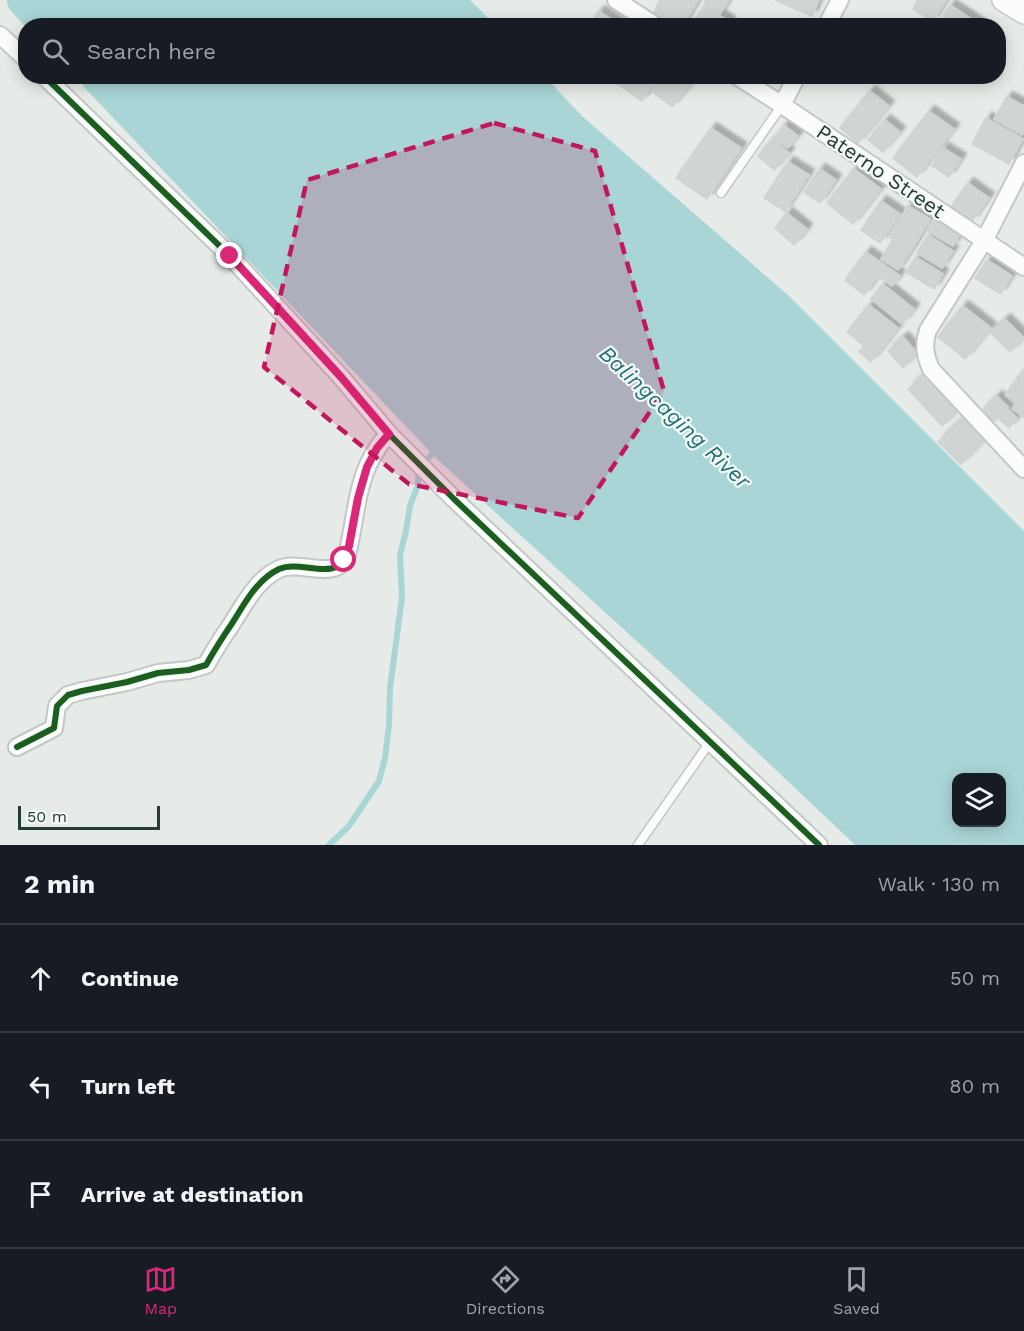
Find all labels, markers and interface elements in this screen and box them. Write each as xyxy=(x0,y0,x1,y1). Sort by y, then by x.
search box xyxy=(18,18,1006,84)
icon: search xyxy=(39,35,72,68)
text: Search here xyxy=(87,39,216,64)
street label: Paterno Street xyxy=(812,119,950,223)
route end xyxy=(216,242,242,268)
water label: Balingcaging River xyxy=(594,341,757,494)
route start xyxy=(330,546,356,572)
map controls xyxy=(952,773,1006,827)
button: layers xyxy=(952,773,1006,827)
scale bar xyxy=(18,803,160,830)
text: 50 m xyxy=(27,807,67,826)
text: 2 min xyxy=(24,869,95,899)
text: Walk · 130 m xyxy=(878,872,1000,896)
icon: ahead xyxy=(24,962,57,995)
text: Continue xyxy=(81,966,179,991)
text: 50 m xyxy=(950,966,1000,990)
icon: left xyxy=(24,1070,57,1103)
text: Turn left xyxy=(81,1074,175,1099)
text: 80 m xyxy=(949,1074,1000,1098)
icon: arrive xyxy=(24,1178,57,1211)
text: Arrive at destination xyxy=(81,1182,304,1207)
tab: Map xyxy=(144,1263,177,1318)
tab: Directions xyxy=(466,1263,545,1318)
tab: Saved xyxy=(833,1263,880,1318)

